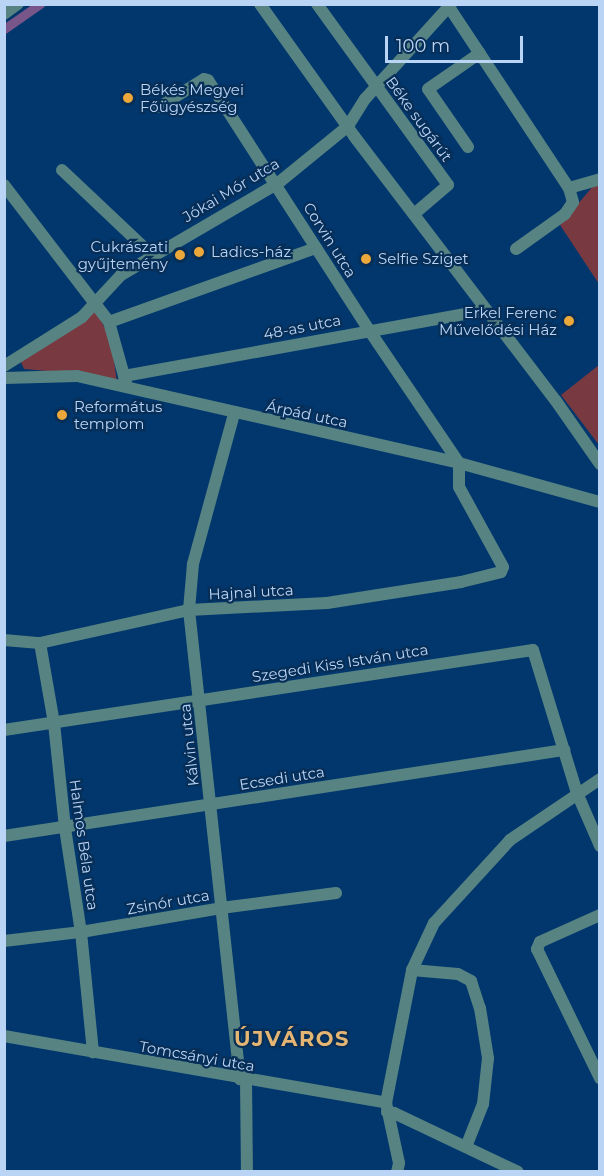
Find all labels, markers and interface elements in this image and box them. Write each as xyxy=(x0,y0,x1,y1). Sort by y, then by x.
scale bar xyxy=(388,24,526,62)
text: 100 m xyxy=(396,35,450,57)
street label: Béke sugárút xyxy=(382,73,456,165)
place label: Békés Megyei Főügyészség xyxy=(140,80,244,115)
marker: Békés Megyei Főügyészség xyxy=(121,91,135,105)
street label: Jókai Mór utca xyxy=(179,154,283,226)
street label: Corvin utca xyxy=(300,199,360,281)
place label: Cukrászati gyűjtemény xyxy=(78,237,168,272)
place label: Ladics-ház xyxy=(211,243,291,261)
marker: Ladics-ház xyxy=(192,245,206,259)
marker: Cukrászati gyűjtemény xyxy=(173,248,187,262)
place label: Selfie Sziget xyxy=(378,250,469,268)
marker: Selfie Sziget xyxy=(359,252,373,266)
place label: Erkel Ferenc Művelődési Ház xyxy=(439,303,557,338)
street label: 48-as utca xyxy=(262,311,342,343)
marker: Erkel Ferenc Művelődési Ház xyxy=(562,314,576,328)
place label: Református templom xyxy=(74,397,162,432)
street label: Árpád utca xyxy=(265,397,349,431)
marker: Református templom xyxy=(55,408,69,422)
street label: Hajnal utca xyxy=(208,581,294,603)
street label: Szegedi Kiss István utca xyxy=(251,640,429,686)
street label: Kálvin utca xyxy=(176,703,202,787)
street label: Ecsedi utca xyxy=(238,762,326,794)
street label: Halmos Béla utca xyxy=(66,778,102,912)
street label: Zsinór utca xyxy=(125,886,211,918)
district label: ÚJVÁROS xyxy=(234,1026,350,1052)
street label: Tomcsányi utca xyxy=(138,1037,256,1075)

